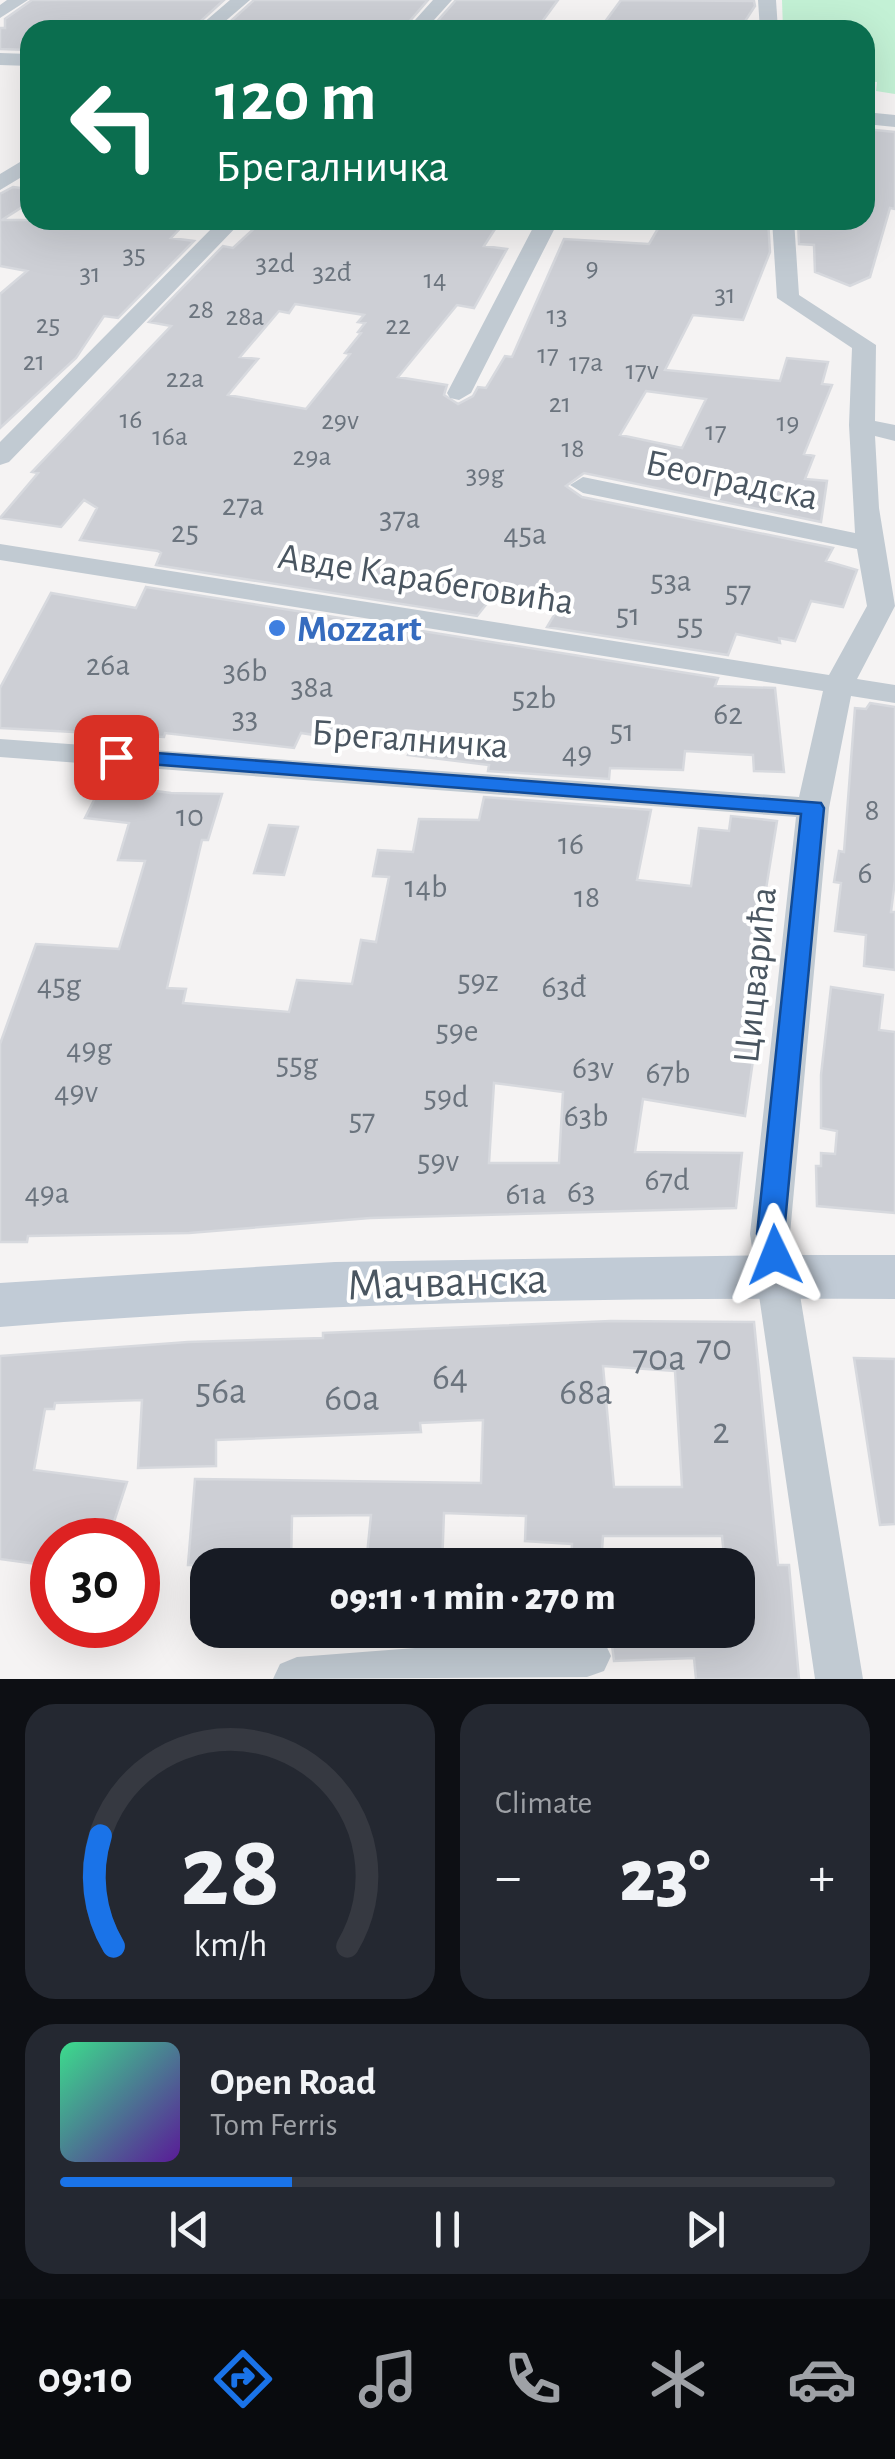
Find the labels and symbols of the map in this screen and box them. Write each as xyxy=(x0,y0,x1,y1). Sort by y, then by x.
house number: 35 xyxy=(122,241,146,269)
house number: 32d xyxy=(256,250,294,278)
house number: 9 xyxy=(585,254,599,282)
house number: 32đ xyxy=(313,259,352,287)
house number: 31 xyxy=(79,260,101,288)
house number: 14 xyxy=(423,266,447,294)
house number: 31 xyxy=(714,281,736,309)
house number: 28 xyxy=(188,296,214,324)
house number: 13 xyxy=(546,302,568,330)
house number: 28a xyxy=(226,303,265,331)
house number: 25 xyxy=(36,311,60,339)
house number: 22 xyxy=(385,312,411,340)
house number: 17 xyxy=(537,341,559,369)
house number: 21 xyxy=(23,348,45,376)
house number: 17a xyxy=(569,349,603,377)
house number: 17v xyxy=(625,357,659,385)
house number: 22a xyxy=(166,365,204,393)
house number: 21 xyxy=(549,390,571,418)
house number: 16 xyxy=(120,406,142,434)
house number: 29v xyxy=(321,407,359,435)
house number: 19 xyxy=(777,409,799,437)
house number: 17 xyxy=(705,418,727,446)
house number: 16a xyxy=(152,423,188,451)
house number: 18 xyxy=(562,435,584,463)
house number: 29a xyxy=(293,443,331,471)
street label: Београдска xyxy=(642,444,821,518)
house number: 39g xyxy=(466,461,505,489)
house number: 27a xyxy=(222,489,264,521)
house number: 37a xyxy=(379,502,421,534)
house number: 25 xyxy=(171,516,199,548)
house number: 45a xyxy=(503,518,547,550)
street label: Авде Карабеговића xyxy=(275,538,576,622)
house number: 53a xyxy=(650,565,692,597)
house number: 57 xyxy=(725,576,751,608)
house number: 51 xyxy=(616,599,640,631)
house number: 55 xyxy=(677,609,703,641)
place label: Mozzart xyxy=(297,611,422,649)
marker: Mozzart xyxy=(266,617,288,639)
house number: 26a xyxy=(86,649,130,681)
house number: 36b xyxy=(223,655,267,687)
house number: 38a xyxy=(290,671,334,703)
house number: 52b xyxy=(512,682,556,714)
house number: 62 xyxy=(713,698,743,730)
house number: 33 xyxy=(232,702,258,734)
street label: Брегалничка xyxy=(310,714,510,766)
pin xyxy=(74,715,159,800)
house number: 51 xyxy=(610,715,634,747)
house number: 49 xyxy=(562,737,592,769)
house number: 8 xyxy=(864,794,880,826)
house number: 10 xyxy=(176,800,204,832)
house number: 16 xyxy=(558,828,584,860)
house number: 6 xyxy=(857,857,873,889)
house number: 14b xyxy=(405,871,447,903)
house number: 18 xyxy=(574,881,600,913)
street label: Цицварића xyxy=(728,885,784,1065)
house number: 59z xyxy=(457,965,499,997)
house number: 45g xyxy=(37,969,82,1001)
house number: 63đ xyxy=(542,971,587,1003)
house number: 59e xyxy=(435,1015,479,1047)
house number: 49g xyxy=(66,1033,112,1065)
house number: 55g xyxy=(276,1048,319,1080)
house number: 63v xyxy=(572,1052,614,1084)
house number: 67b xyxy=(646,1057,690,1089)
house number: 49v xyxy=(54,1076,98,1108)
house number: 59d xyxy=(424,1081,469,1113)
house number: 63b xyxy=(564,1100,608,1132)
house number: 57 xyxy=(349,1104,375,1136)
house number: 59v xyxy=(417,1145,459,1177)
house number: 67d xyxy=(645,1164,689,1196)
house number: 63 xyxy=(567,1176,595,1208)
house number: 49a xyxy=(24,1177,70,1209)
house number: 61a xyxy=(506,1178,546,1210)
position arrow xyxy=(723,1203,827,1307)
street label: Мачванска xyxy=(346,1257,548,1308)
house number: 70 xyxy=(696,1330,732,1368)
house number: 70a xyxy=(632,1340,686,1378)
house number: 64 xyxy=(432,1359,468,1397)
house number: 56a xyxy=(195,1373,247,1411)
house number: 68a xyxy=(559,1374,613,1412)
house number: 60a xyxy=(324,1380,380,1418)
house number: 2 xyxy=(712,1413,730,1451)
speed limit sign: 30 xyxy=(30,1518,160,1648)

